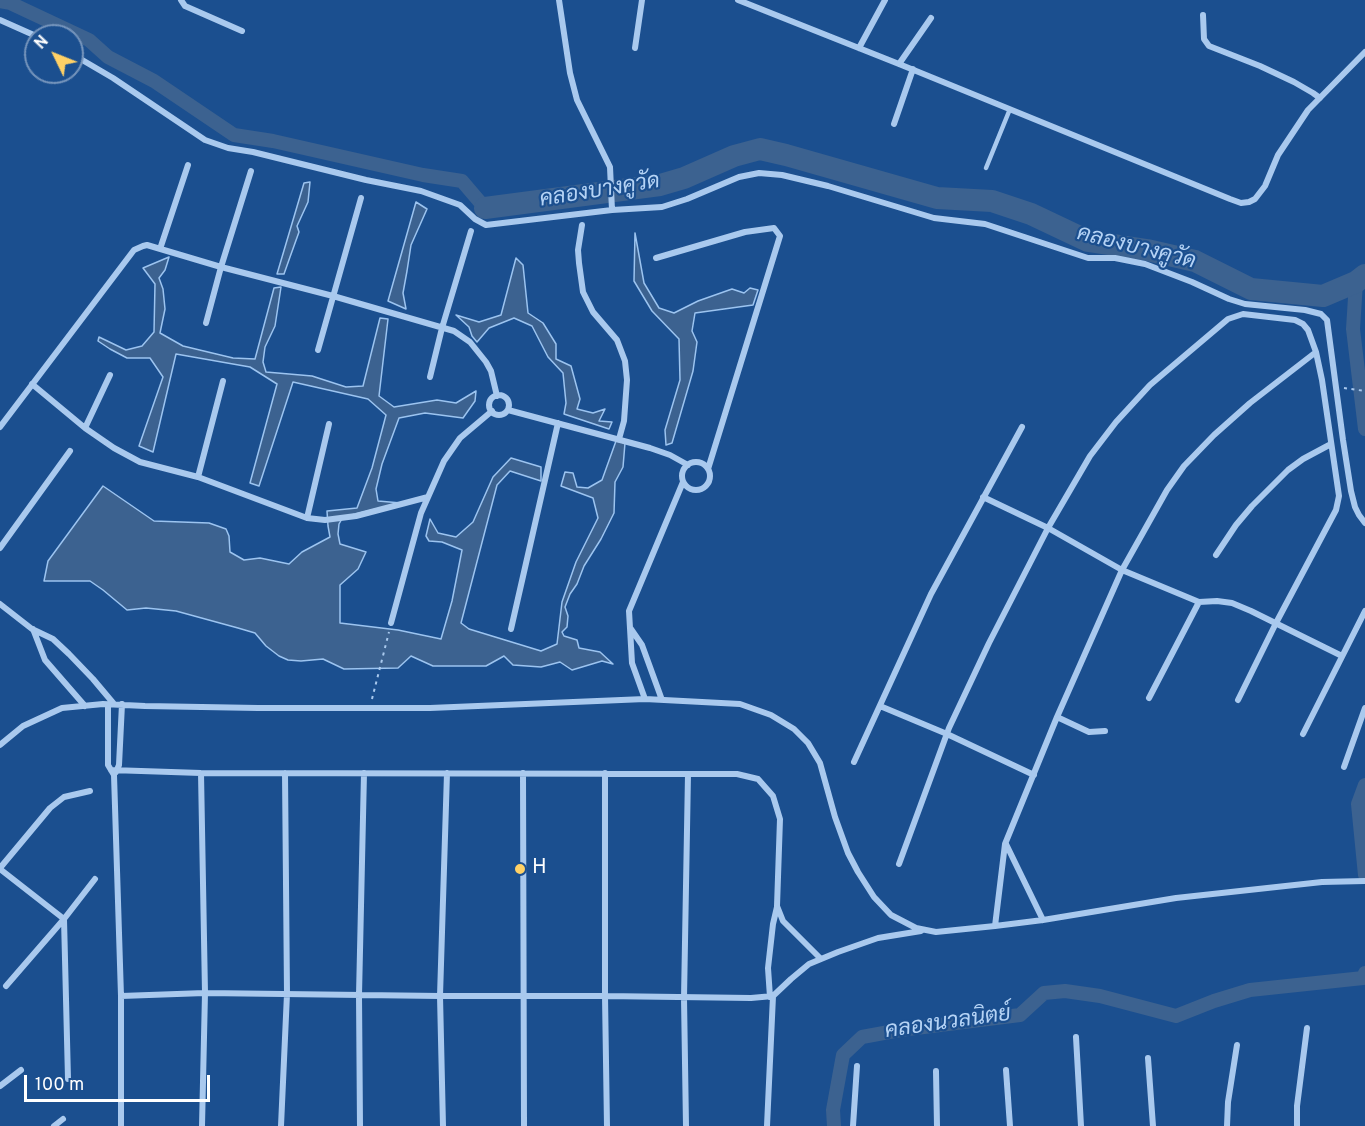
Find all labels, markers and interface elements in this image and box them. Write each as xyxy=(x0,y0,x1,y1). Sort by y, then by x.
north arrow xyxy=(24,24,84,84)
text: N xyxy=(31,32,54,54)
water label: คลองบางคูวัด xyxy=(538,169,662,215)
water label: คลองบางคูวัด xyxy=(1074,222,1198,276)
place label: H xyxy=(532,856,547,882)
marker: H xyxy=(513,862,527,876)
water label: คลองนวลนิตย์ xyxy=(883,1002,1013,1046)
scale bar xyxy=(27,1063,213,1101)
text: 100 m xyxy=(35,1074,84,1097)

